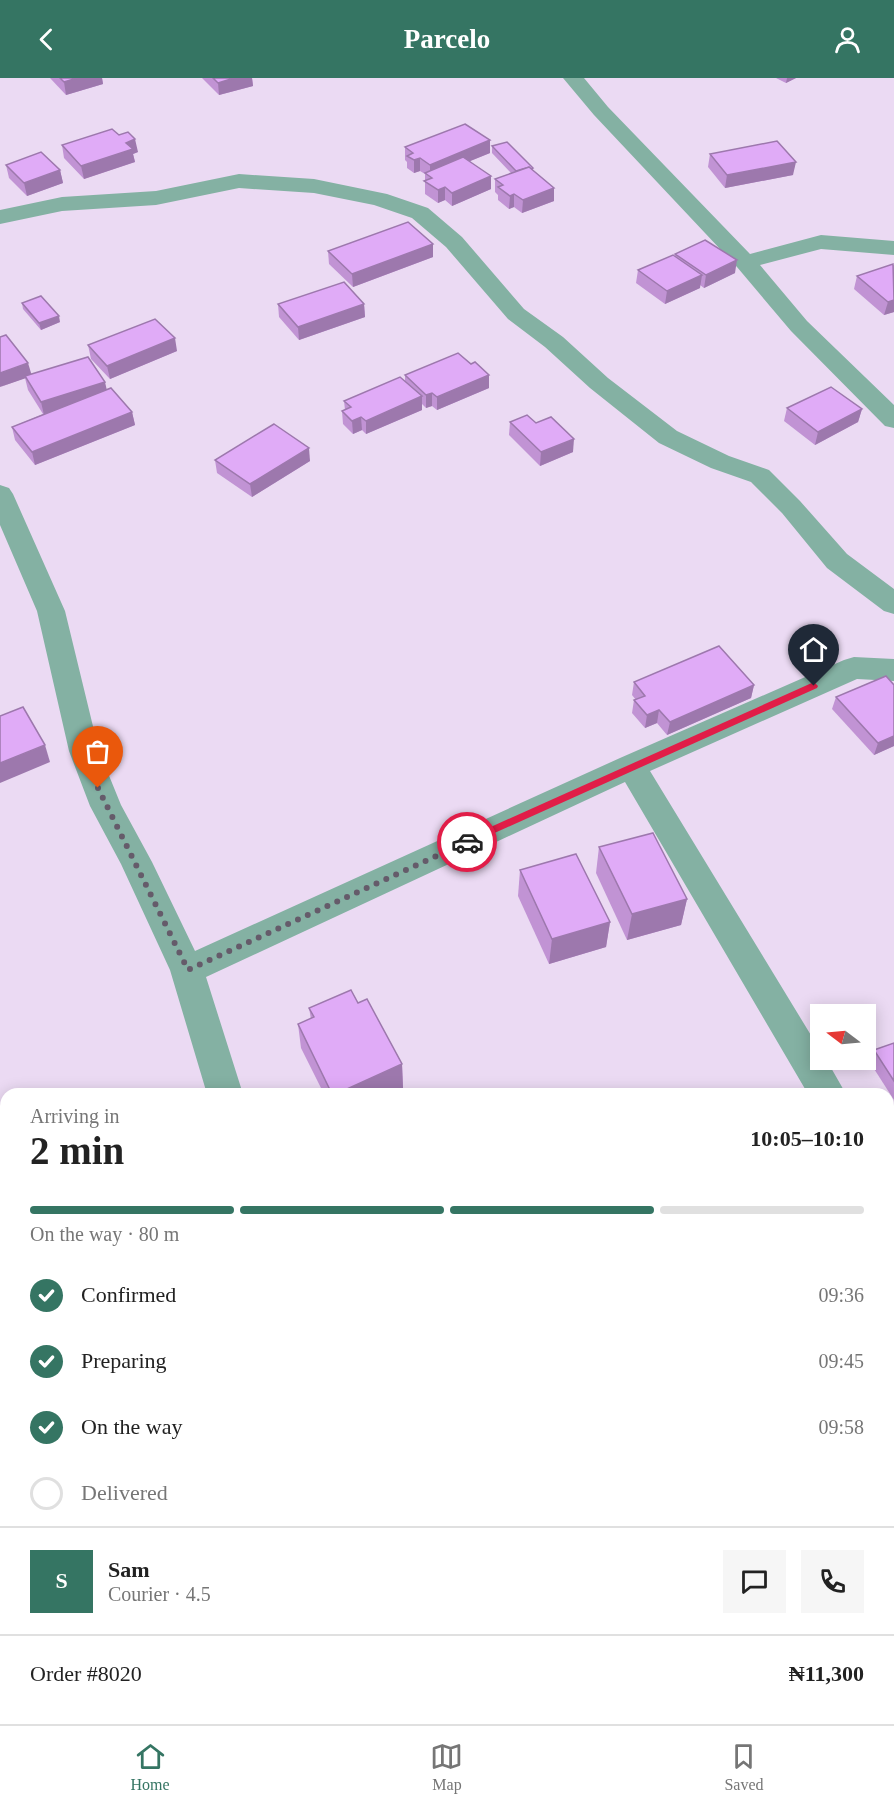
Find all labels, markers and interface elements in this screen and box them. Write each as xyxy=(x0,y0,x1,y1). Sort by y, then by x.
icon: back xyxy=(30,23,63,56)
icon: person xyxy=(831,23,864,56)
text: Parcelo xyxy=(404,24,490,54)
pin xyxy=(788,624,839,686)
icon: home xyxy=(797,633,830,666)
pin xyxy=(72,726,123,788)
icon: bag xyxy=(81,735,114,768)
courier xyxy=(437,812,497,872)
icon: car xyxy=(451,826,484,859)
north arrow xyxy=(810,1004,876,1070)
map controls xyxy=(810,1004,876,1070)
text: Arriving in xyxy=(30,1105,119,1127)
text: 10:05–10:10 xyxy=(750,1126,864,1151)
text: 2 min xyxy=(30,1129,124,1172)
text: On the way · 80 m xyxy=(30,1223,179,1245)
icon: check xyxy=(30,1279,63,1312)
text: Confirmed xyxy=(81,1282,176,1307)
text: 09:36 xyxy=(818,1284,864,1306)
icon: check xyxy=(30,1345,63,1378)
text: Preparing xyxy=(81,1348,167,1373)
text: 09:45 xyxy=(818,1350,864,1372)
icon: check xyxy=(30,1411,63,1444)
text: On the way xyxy=(81,1414,182,1439)
text: 09:58 xyxy=(818,1416,864,1438)
text: Delivered xyxy=(81,1480,168,1505)
button: chat xyxy=(723,1550,786,1613)
button: phone xyxy=(801,1550,864,1613)
text: Sam xyxy=(108,1557,150,1582)
text: S xyxy=(55,1568,68,1593)
text: Courier · 4.5 xyxy=(108,1583,211,1605)
text: Order #8020 xyxy=(30,1661,142,1686)
text: ₦11,300 xyxy=(789,1661,864,1686)
tab: Home xyxy=(130,1740,170,1794)
tab: Map xyxy=(430,1740,463,1794)
tab: Saved xyxy=(724,1740,764,1794)

